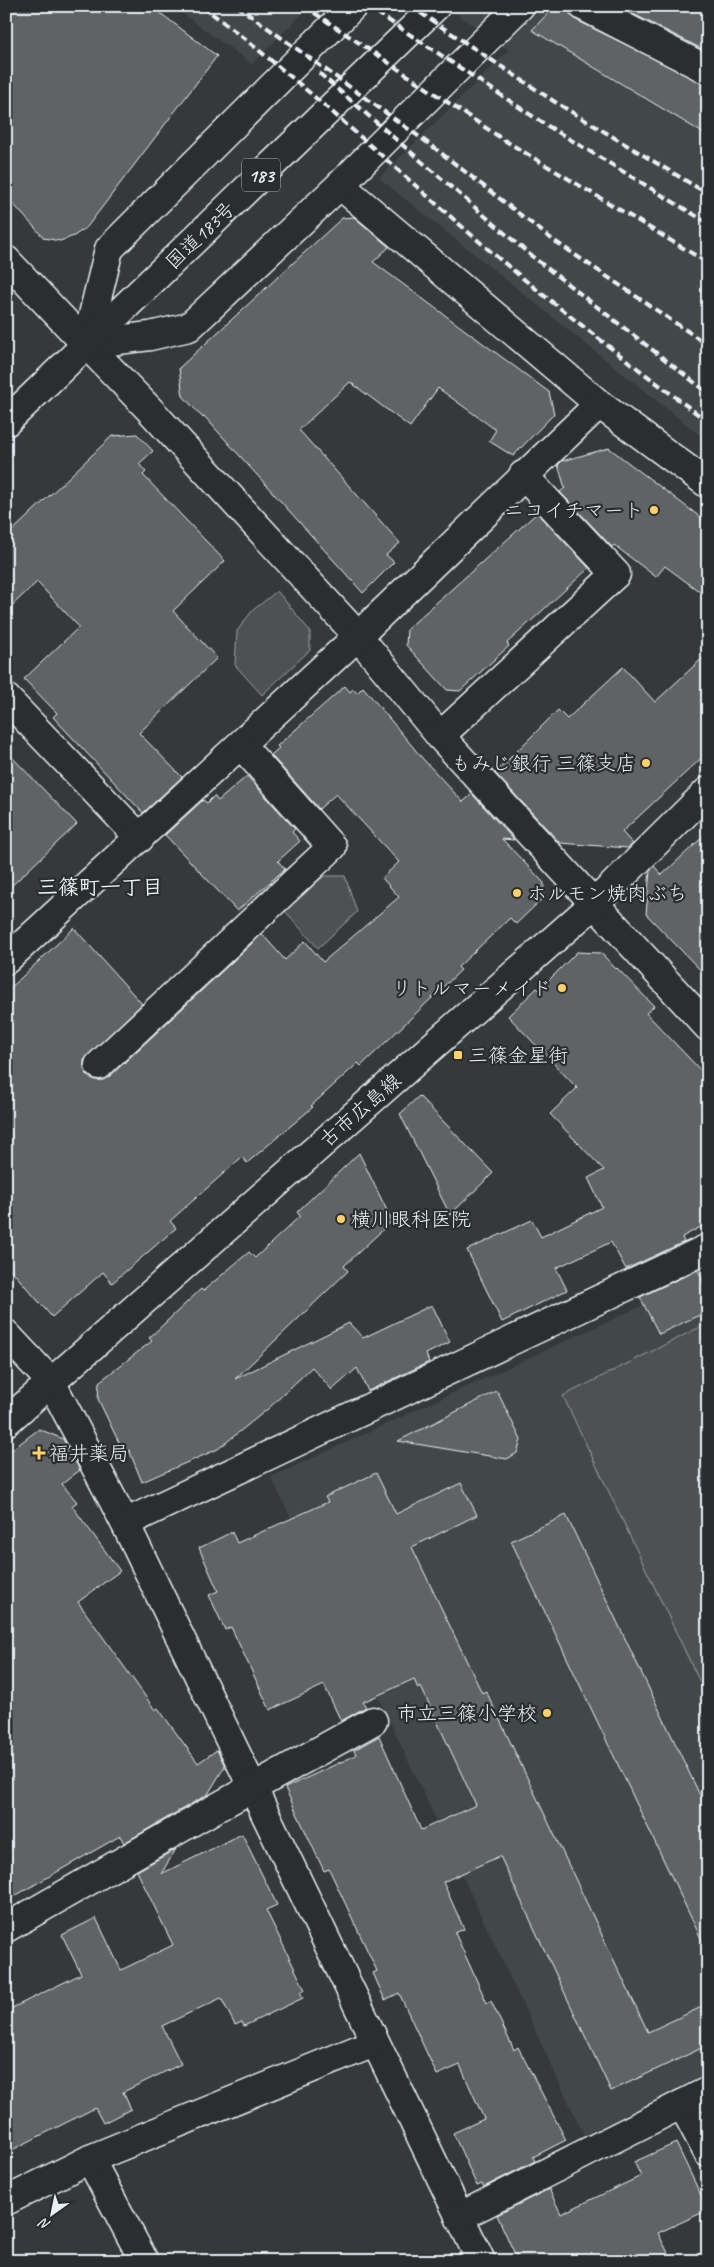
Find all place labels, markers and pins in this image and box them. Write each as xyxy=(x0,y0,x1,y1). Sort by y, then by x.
place label: ニコイチマート xyxy=(504,498,644,523)
marker: ニコイチマート xyxy=(648,504,660,516)
place label: もみじ銀行 三篠支店 xyxy=(451,751,636,776)
marker: もみじ銀行 三篠支店 xyxy=(640,757,652,769)
place label: ホルモン焼肉ぶち xyxy=(527,881,687,906)
marker: ホルモン焼肉ぶち xyxy=(511,887,523,899)
place label: リトルマーメイド xyxy=(392,976,552,1001)
marker: リトルマーメイド xyxy=(556,982,568,994)
place label: 三篠金星街 xyxy=(468,1043,568,1068)
marker: 三篠金星街 xyxy=(452,1049,464,1061)
place label: 横川眼科医院 xyxy=(351,1207,471,1232)
marker: 横川眼科医院 xyxy=(335,1213,347,1225)
place label: 福井薬局 xyxy=(49,1441,129,1466)
marker: 福井薬局 xyxy=(33,1447,45,1459)
place label: 市立三篠小学校 xyxy=(397,1701,537,1726)
marker: 市立三篠小学校 xyxy=(541,1707,553,1719)

